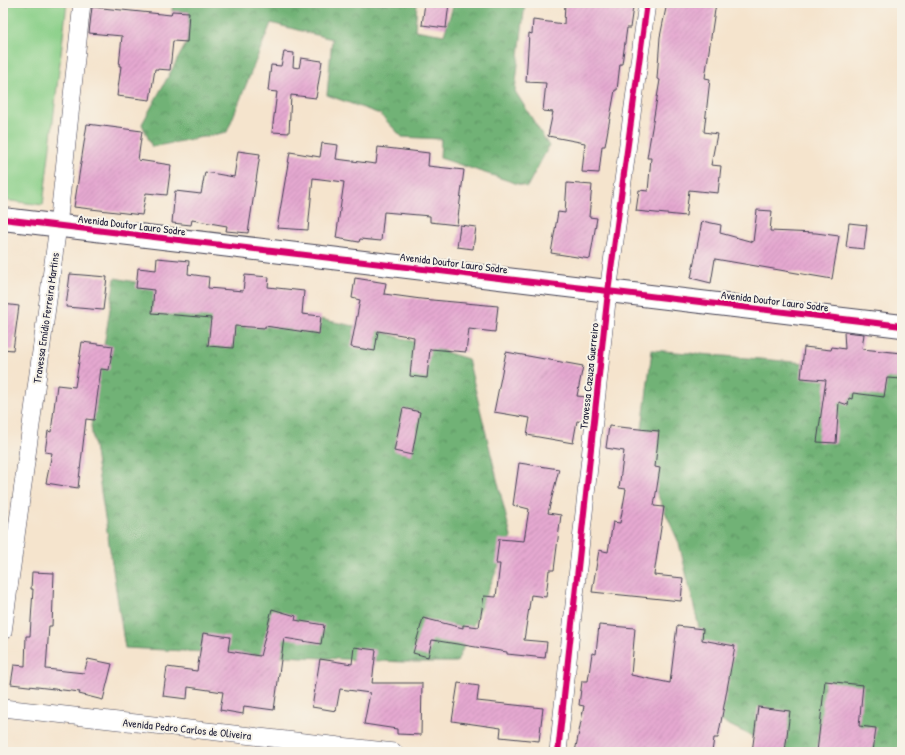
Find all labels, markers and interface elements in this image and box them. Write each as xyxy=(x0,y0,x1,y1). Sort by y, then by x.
street label: Avenida Doutor Lauro Sodre xyxy=(77,211,187,239)
street label: Avenida Doutor Lauro Sodre xyxy=(399,249,509,277)
street label: Travessa Emídio Ferreira Martins xyxy=(30,252,62,384)
street label: Avenida Doutor Lauro Sodre xyxy=(720,287,830,315)
street label: Travessa Cazuza Guerreiro xyxy=(576,322,602,430)
street label: Avenida Pedro Carlos de Oliveira xyxy=(122,715,253,743)

